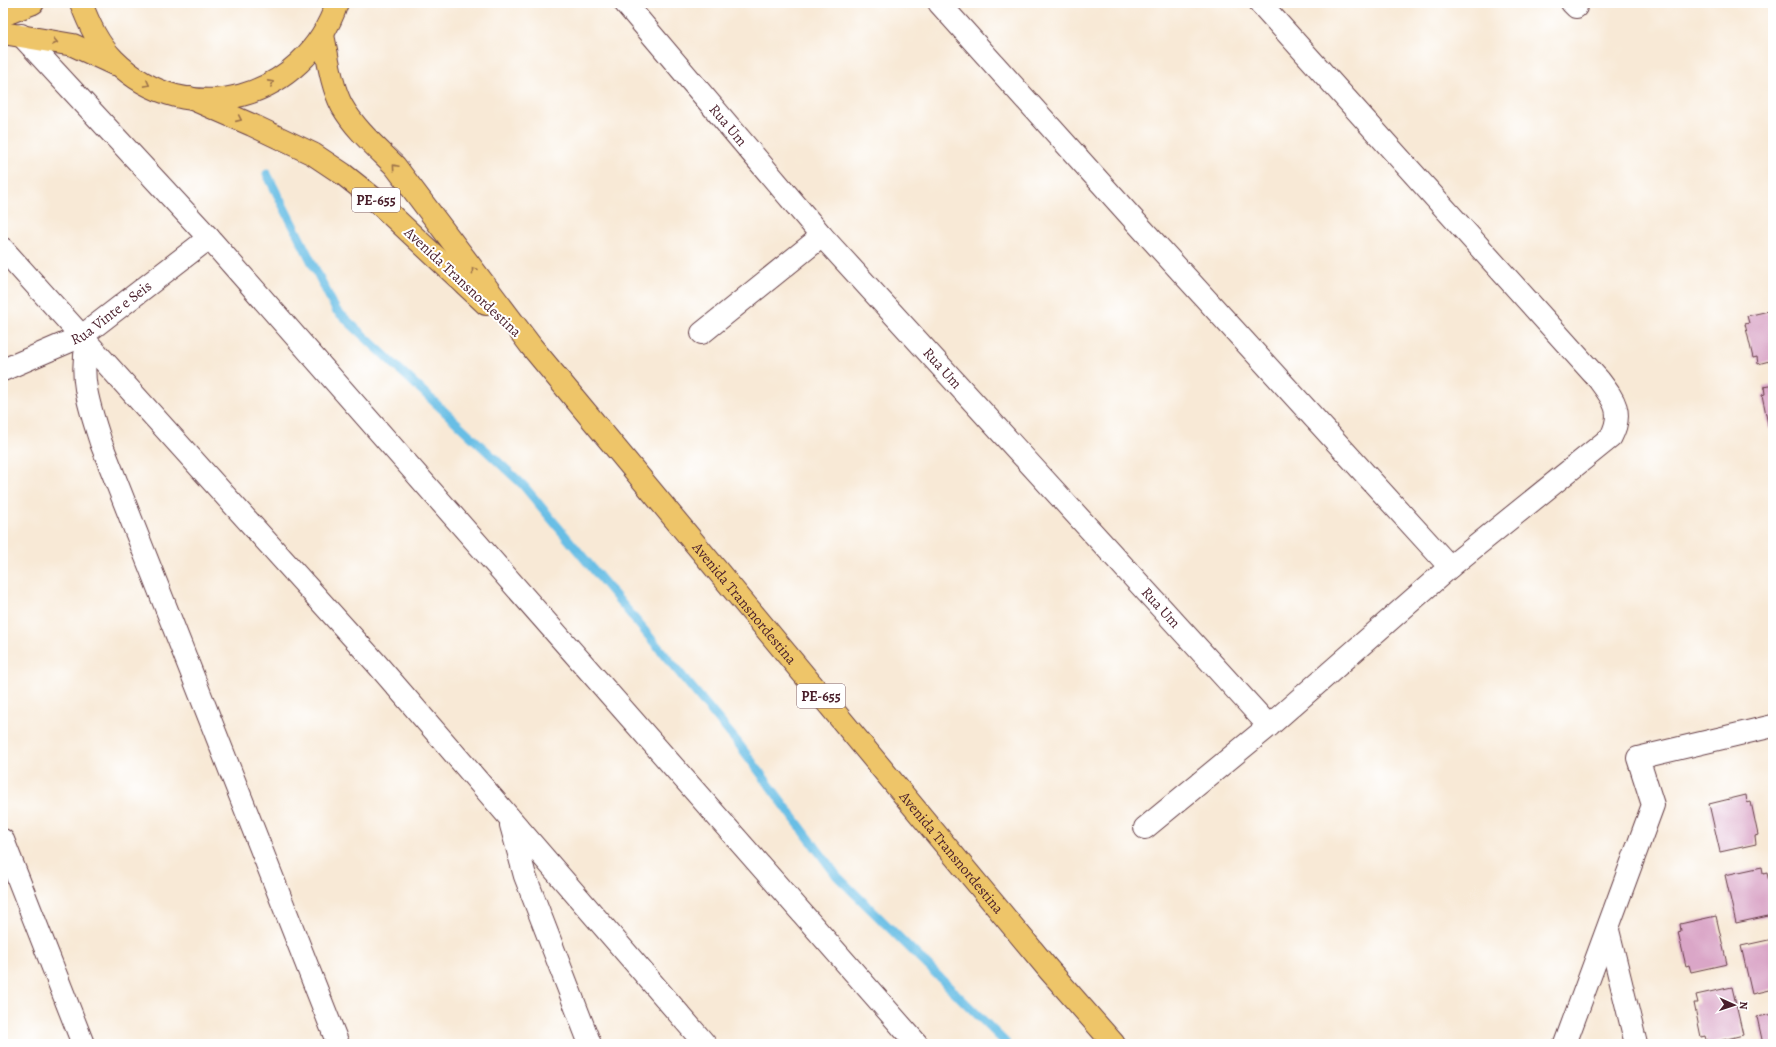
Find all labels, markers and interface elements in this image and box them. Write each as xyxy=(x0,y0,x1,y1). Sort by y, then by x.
one-way arrow xyxy=(52,37,58,45)
one-way arrow xyxy=(143,79,150,86)
one-way arrow xyxy=(267,80,275,88)
street label: Rua Um xyxy=(705,100,752,151)
one-way arrow xyxy=(234,114,242,122)
one-way arrow xyxy=(393,164,400,171)
road number: PE-655 xyxy=(352,188,400,212)
street label: Avenida Transnordestina xyxy=(399,222,526,342)
one-way arrow xyxy=(471,268,478,275)
street label: Rua Vinte e Seis xyxy=(68,276,156,350)
street label: Rua Um xyxy=(919,343,967,393)
street label: Avenida Transnordestina xyxy=(687,537,801,669)
street label: Rua Um xyxy=(1137,583,1185,633)
road number: PE-655 xyxy=(797,684,845,708)
street label: Avenida Transnordestina xyxy=(894,786,1008,918)
north arrow xyxy=(1714,985,1754,1025)
text: N xyxy=(1736,1001,1751,1010)

